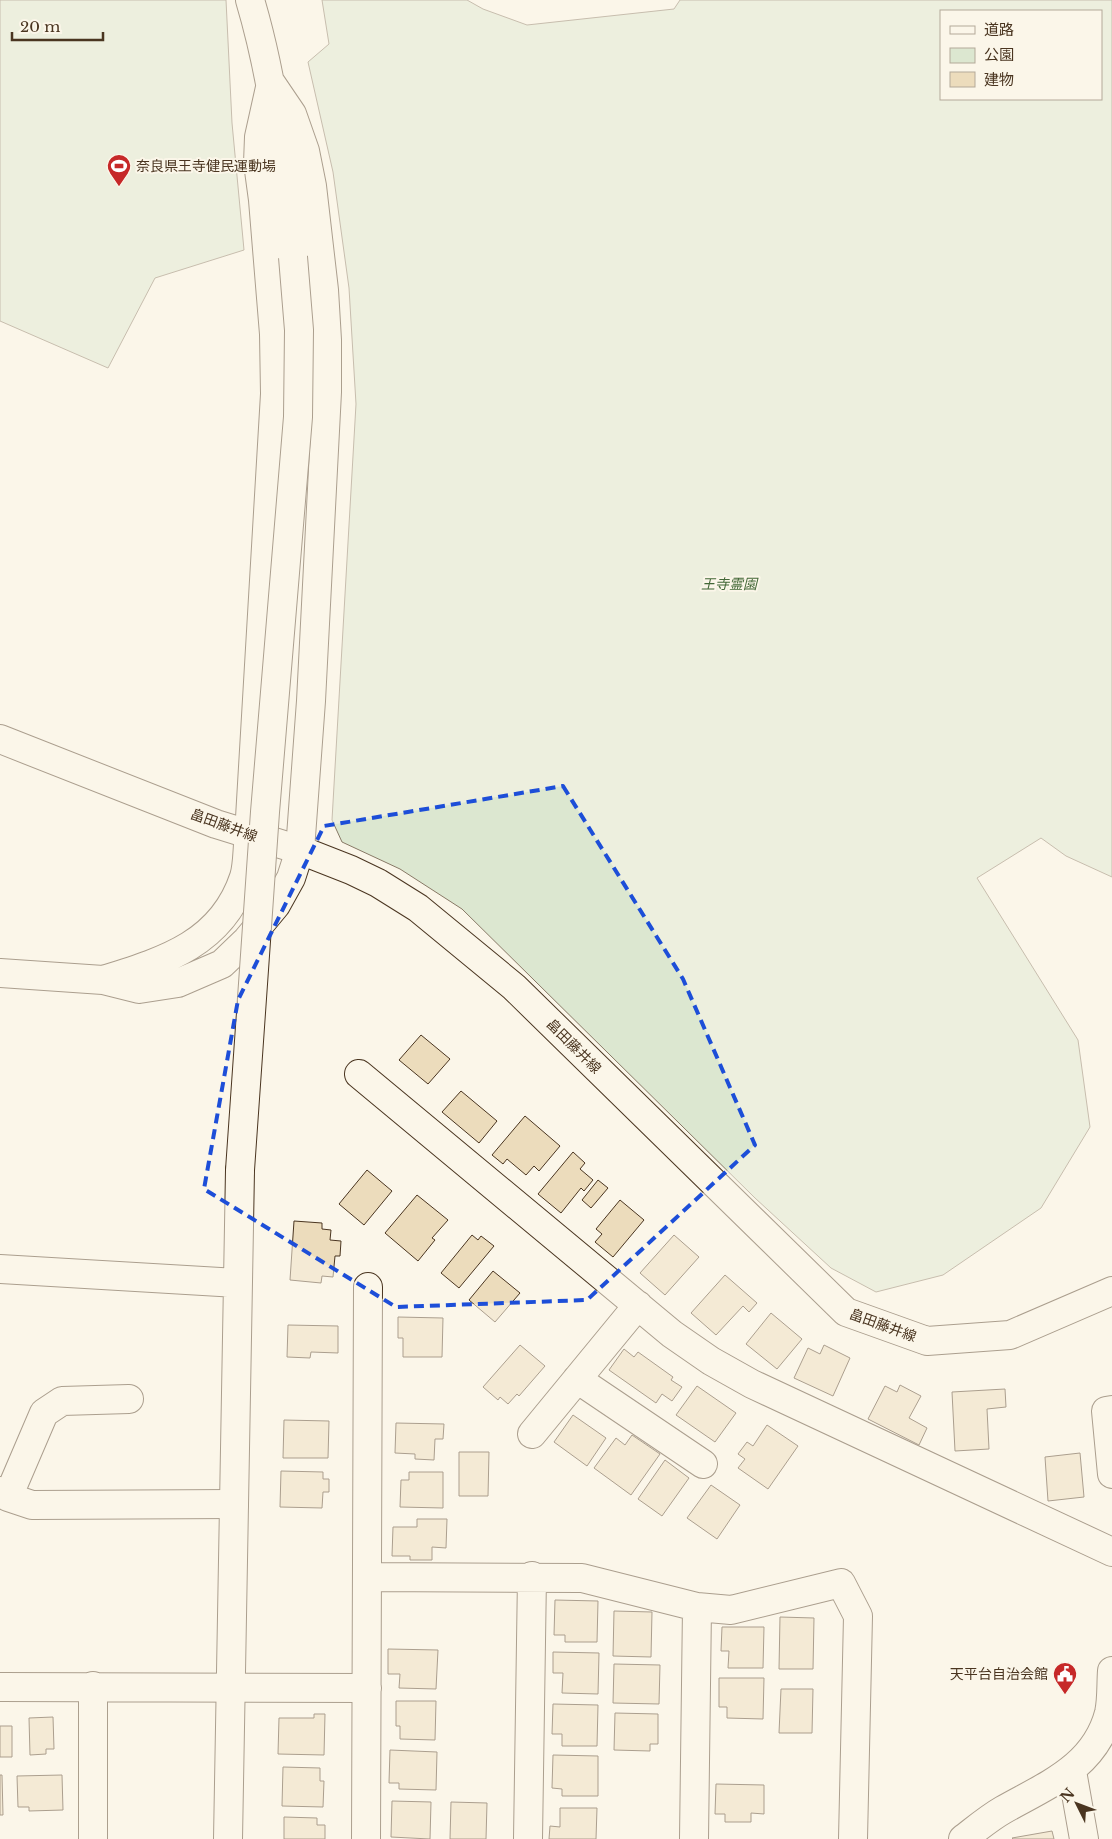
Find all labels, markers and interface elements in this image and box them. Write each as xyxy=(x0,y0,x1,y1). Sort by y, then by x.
scale bar xyxy=(12,10,104,42)
legend xyxy=(940,10,1102,100)
text: 20 m xyxy=(20,17,60,36)
text: 道路 xyxy=(984,20,1014,39)
text: 公園 xyxy=(984,45,1014,64)
text: 建物 xyxy=(984,70,1014,89)
sports icon: 奈良県王寺健民運動場 xyxy=(106,153,132,187)
place label: 奈良県王寺健民運動場 xyxy=(136,157,276,175)
park label: 王寺霊園 xyxy=(701,575,759,593)
street label: 畠田藤井線 xyxy=(188,805,260,845)
street label: 畠田藤井線 xyxy=(543,1015,605,1077)
street label: 畠田藤井線 xyxy=(847,1305,919,1345)
public building icon: 天平台自治会館 xyxy=(1052,1661,1078,1695)
place label: 天平台自治会館 xyxy=(950,1665,1048,1683)
north arrow xyxy=(1052,1779,1102,1829)
text: N xyxy=(1056,1784,1078,1806)

